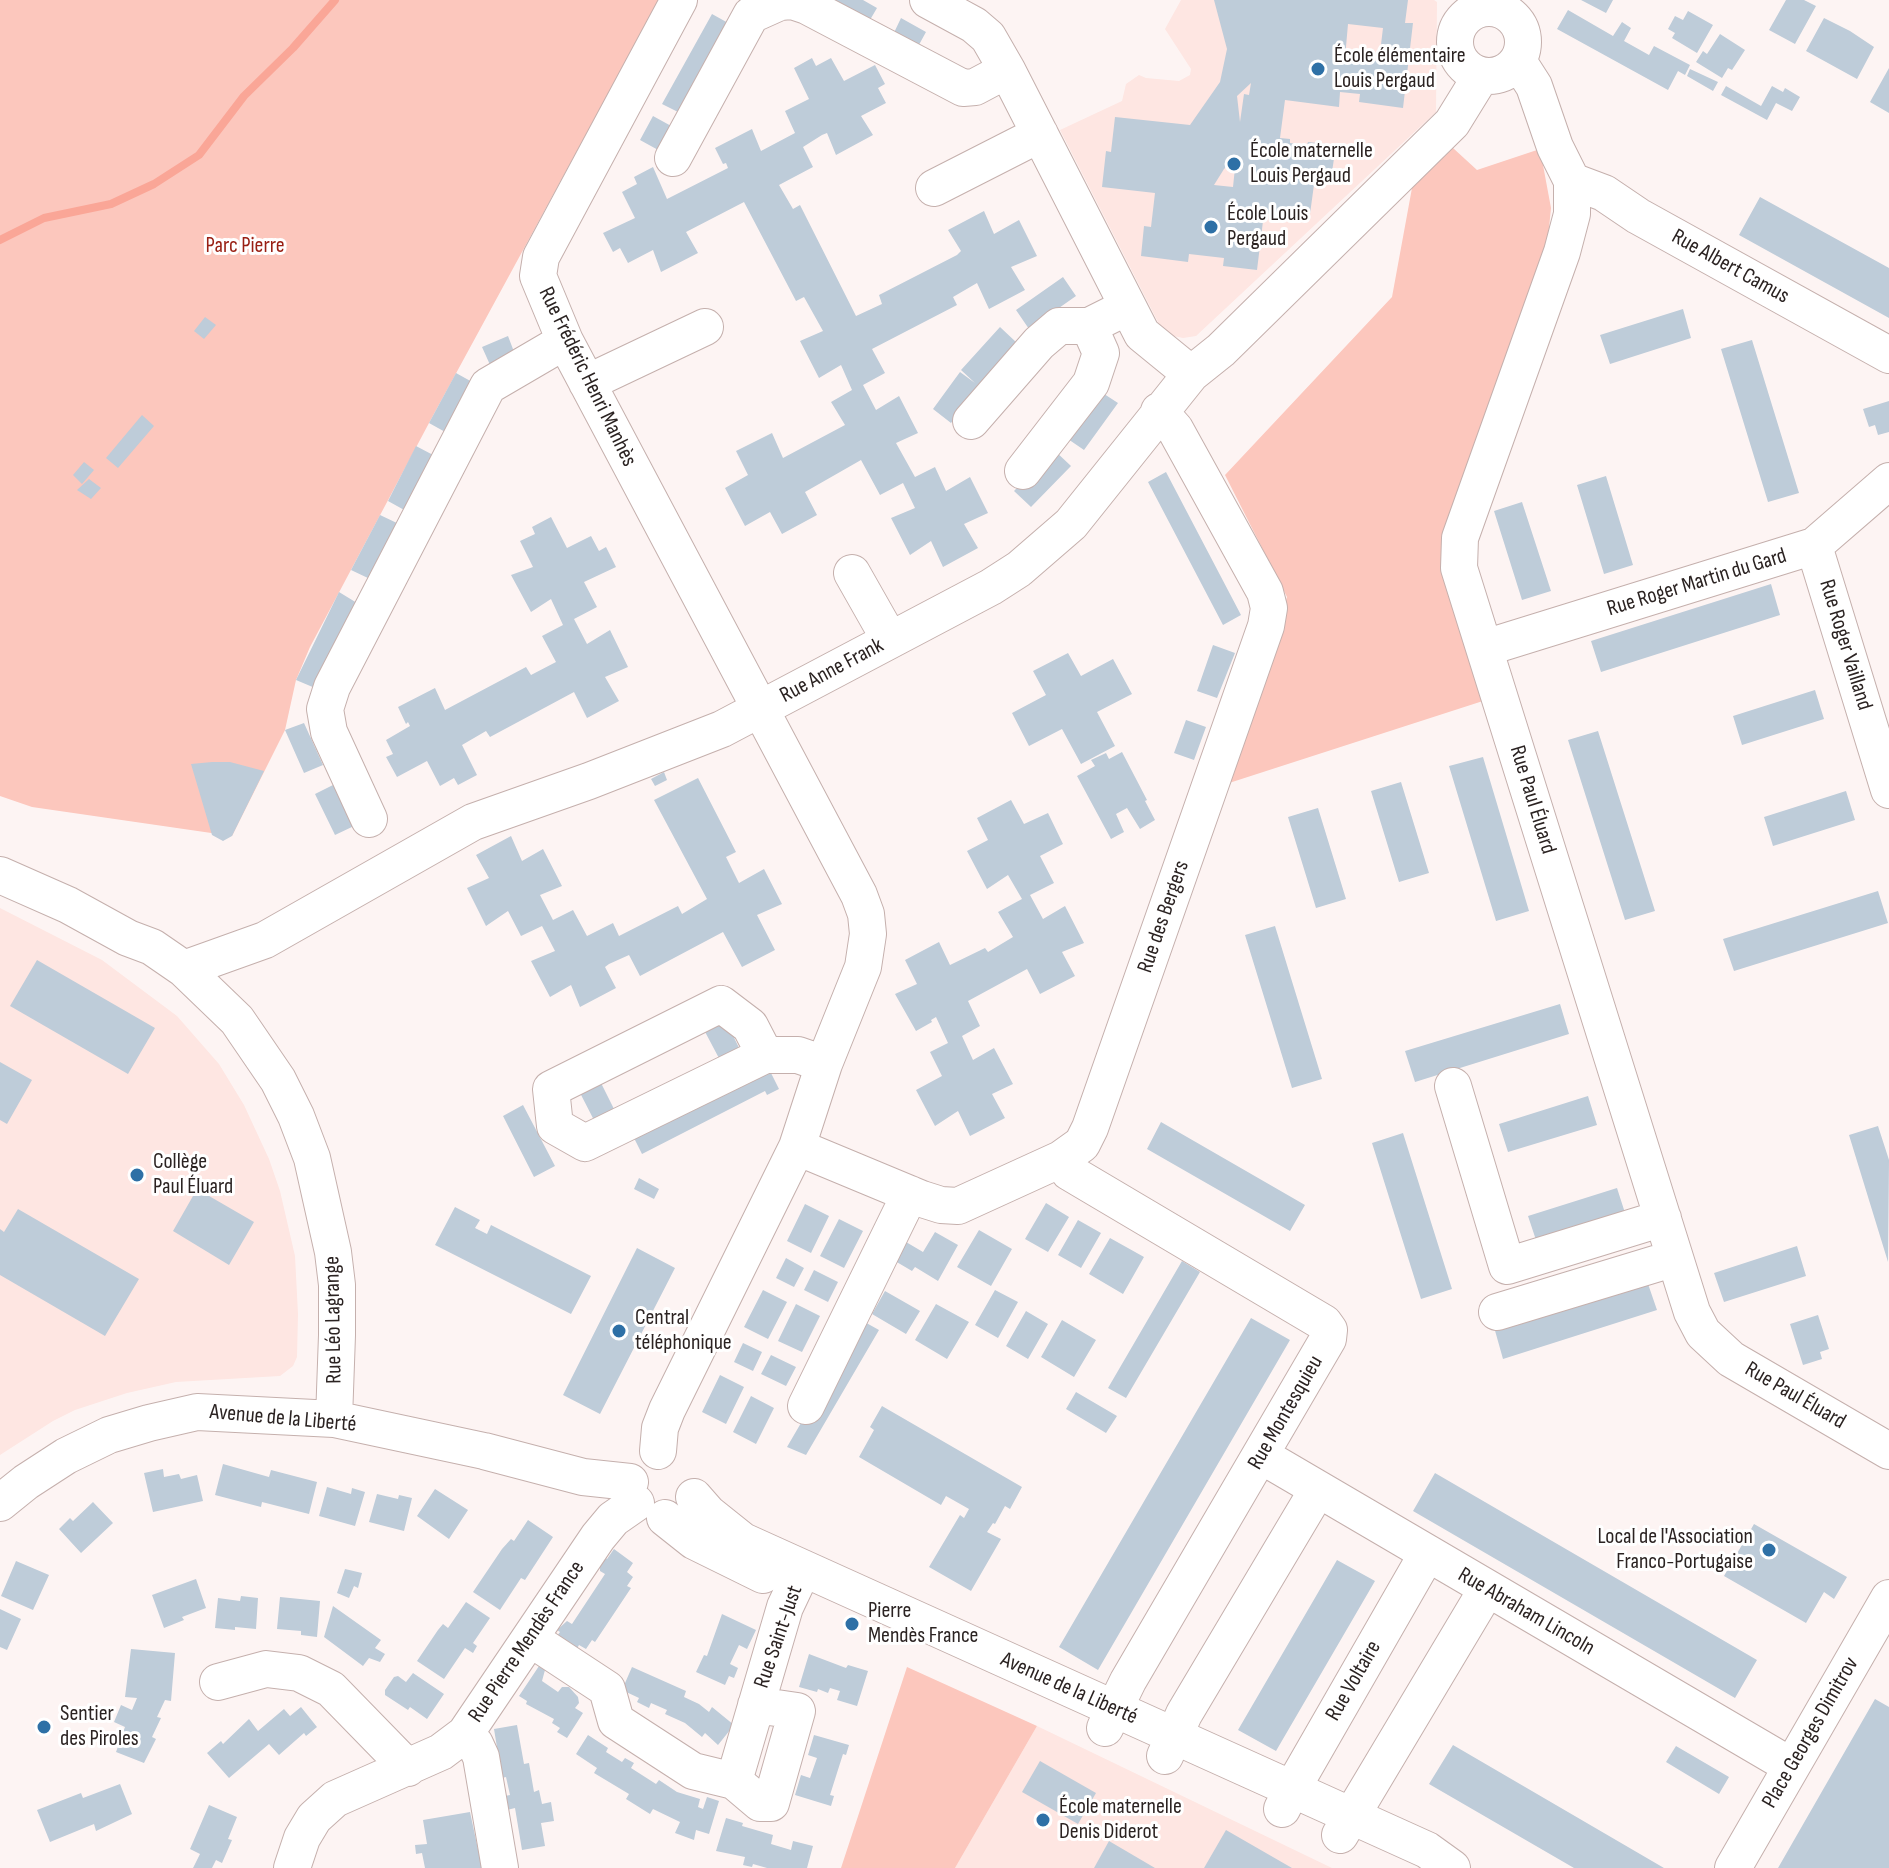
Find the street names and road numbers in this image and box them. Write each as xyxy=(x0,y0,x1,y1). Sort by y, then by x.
street label: Rue Albert Camus xyxy=(1667,224,1793,310)
street label: Rue Frédéric Henri Manhès xyxy=(532,283,642,471)
street label: Rue Roger Martin du Gard xyxy=(1604,543,1790,623)
street label: Rue Roger Vailland xyxy=(1813,577,1877,713)
street label: Rue Anne Frank xyxy=(776,633,888,709)
street label: Rue Paul Éluard xyxy=(1503,743,1561,857)
street label: Rue des Bergers xyxy=(1132,857,1196,977)
street label: Rue Léo Lagrange xyxy=(320,1256,348,1384)
street label: Rue Montesquieu xyxy=(1243,1351,1329,1475)
street label: Rue Paul Éluard xyxy=(1740,1357,1850,1435)
street label: Avenue de la Liberté xyxy=(209,1399,357,1439)
street label: Rue Pierre Mendès France xyxy=(463,1556,591,1728)
street label: Rue Abraham Lincoln xyxy=(1453,1562,1599,1662)
street label: Rue Saint-Just xyxy=(749,1582,809,1692)
street label: Rue Voltaire xyxy=(1321,1636,1387,1726)
street label: Avenue de la Liberté xyxy=(996,1647,1142,1731)
street label: Place Georges Dimitrov xyxy=(1757,1653,1865,1813)

